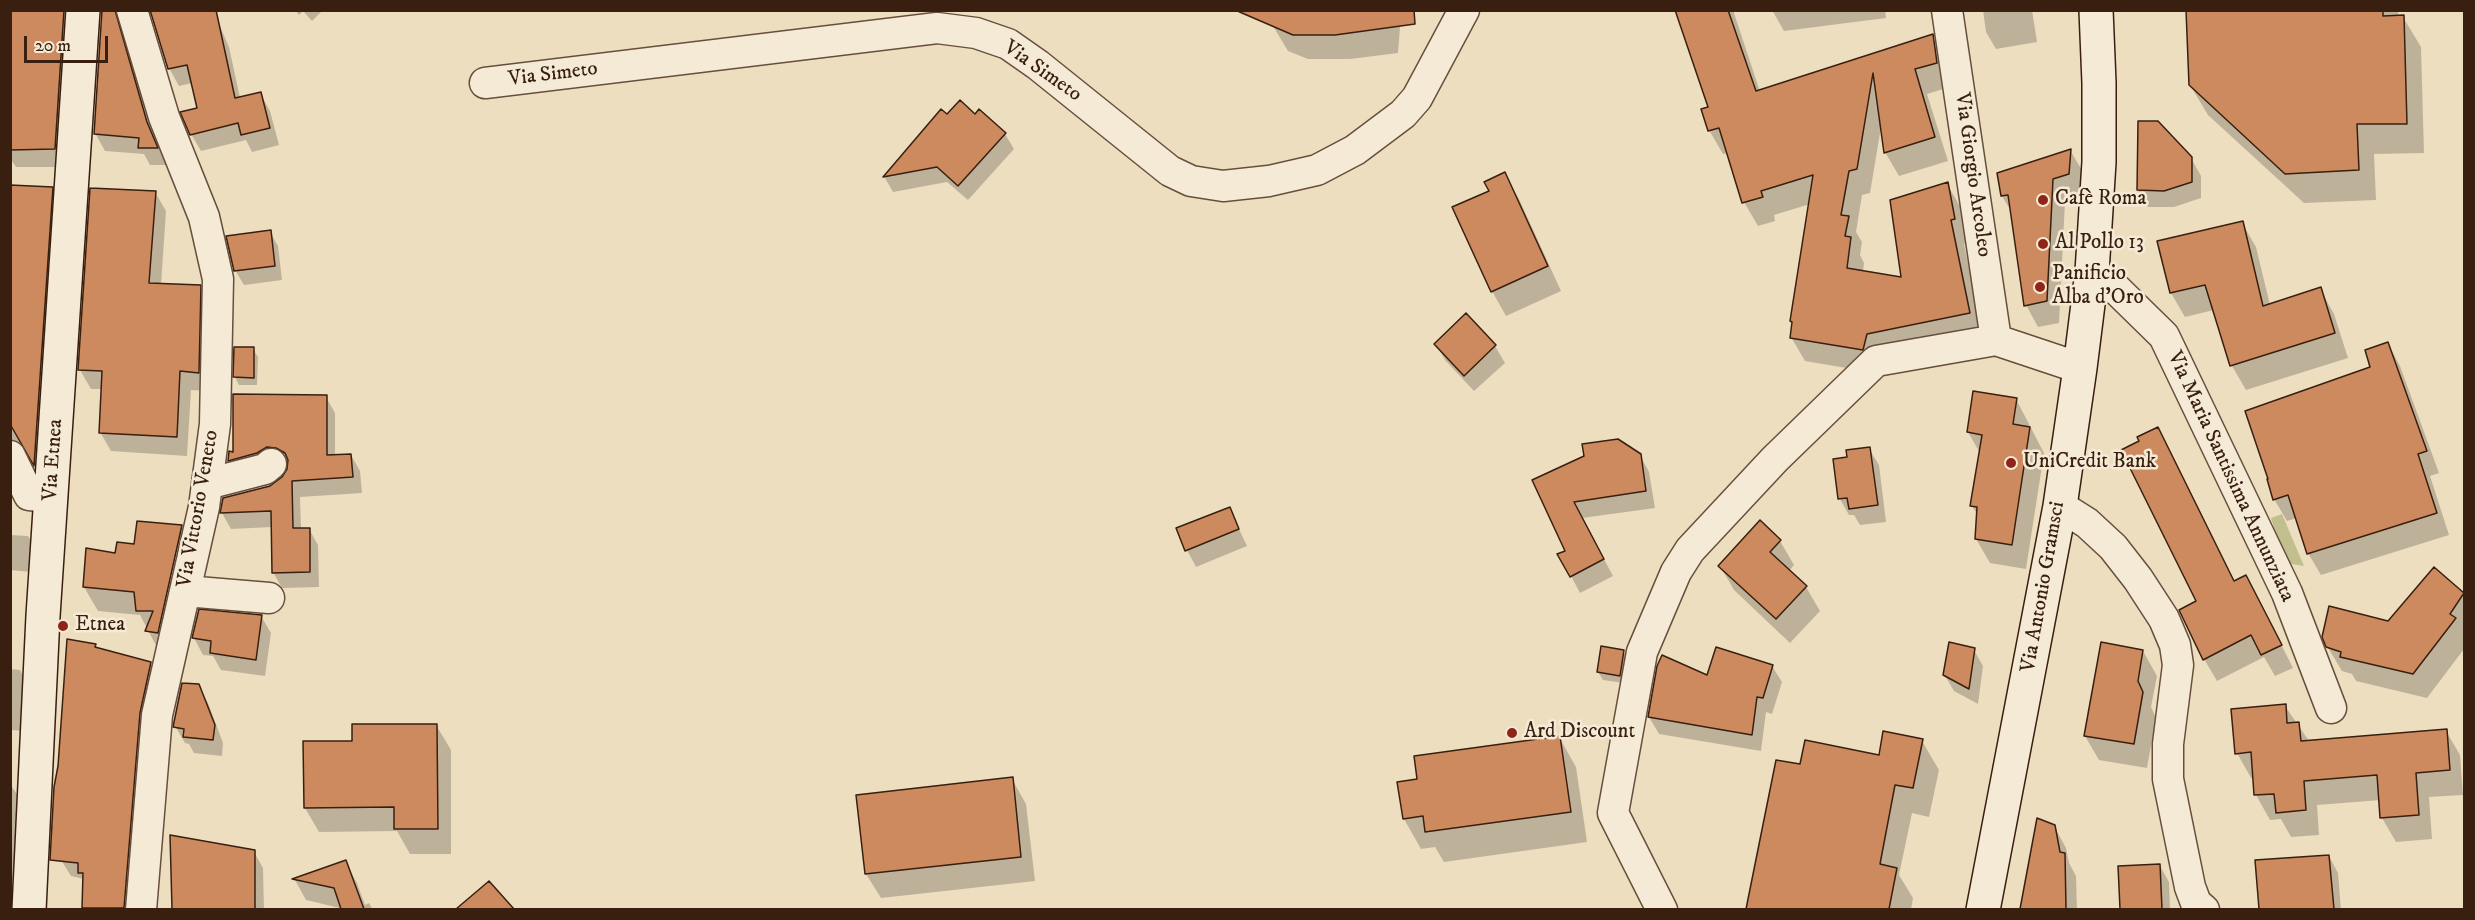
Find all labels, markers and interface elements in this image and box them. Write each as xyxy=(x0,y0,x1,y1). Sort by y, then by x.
scale bar xyxy=(27,24,111,62)
text: 20 m xyxy=(35,35,71,57)
street label: Via Simeto xyxy=(998,36,1086,108)
street label: Via Simeto xyxy=(507,57,599,93)
street label: Via Giorgio Arcoleo xyxy=(1948,91,1996,259)
place label: Cafè Roma xyxy=(2055,187,2146,213)
marker: Cafè Roma xyxy=(2036,193,2050,207)
place label: Al Pollo 13 xyxy=(2055,231,2144,257)
marker: Al Pollo 13 xyxy=(2036,237,2050,251)
place label: Panificio Alba d'Oro xyxy=(2052,262,2144,312)
marker: Panificio Alba d'Oro xyxy=(2033,280,2047,294)
street label: Via Maria Santissima Annunziata xyxy=(2161,348,2299,606)
street label: Via Etnea xyxy=(39,418,69,502)
street label: Via Vittorio Veneto xyxy=(173,428,225,590)
place label: UniCredit Bank xyxy=(2023,450,2156,476)
marker: UniCredit Bank xyxy=(2004,456,2018,470)
street label: Via Antonio Gramsci xyxy=(2017,500,2071,674)
place label: Etnea xyxy=(75,613,125,639)
marker: Etnea xyxy=(56,619,70,633)
place label: Ard Discount xyxy=(1524,720,1635,746)
marker: Ard Discount xyxy=(1505,726,1519,740)

